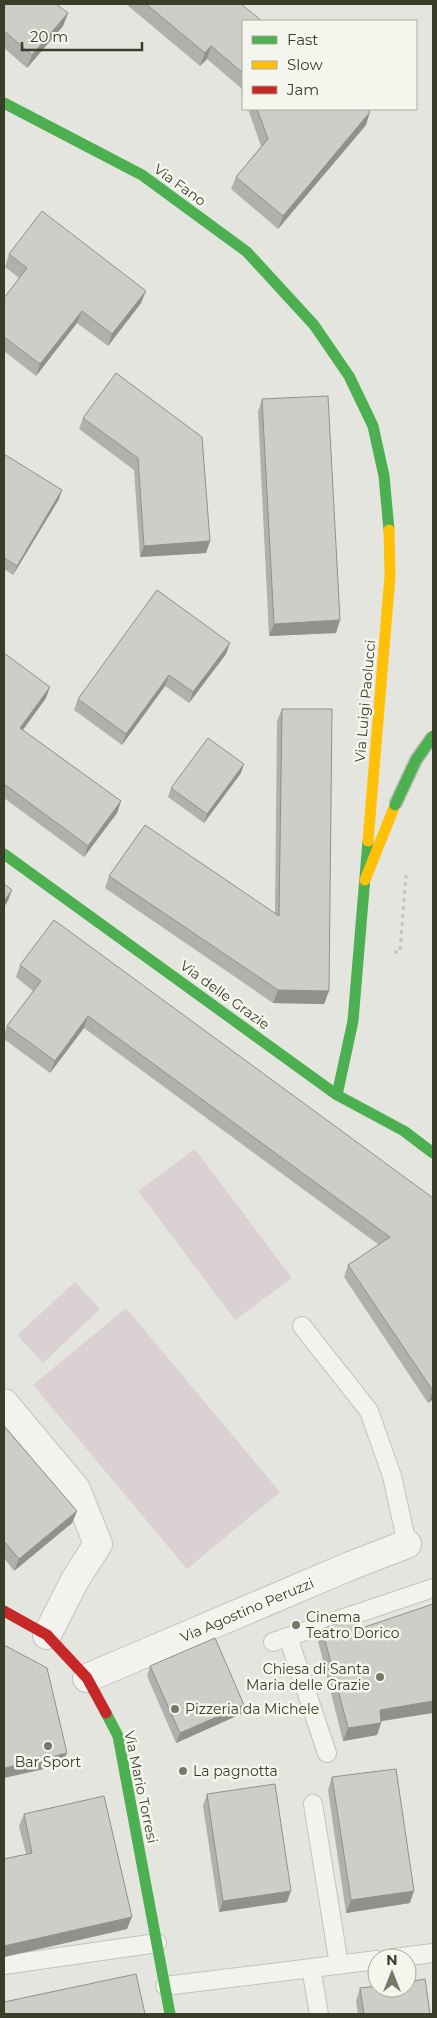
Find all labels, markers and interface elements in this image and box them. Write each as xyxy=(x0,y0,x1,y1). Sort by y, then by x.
scale bar xyxy=(22,20,142,52)
legend xyxy=(242,20,417,110)
text: 20 m xyxy=(30,27,68,46)
text: Fast xyxy=(287,30,318,49)
text: Slow xyxy=(287,55,323,74)
text: Jam xyxy=(286,80,319,99)
street label: Via Fano xyxy=(150,160,210,210)
street label: Via Luigi Paolucci xyxy=(351,639,379,763)
street label: Via delle Grazie xyxy=(177,956,273,1034)
street label: Via Agostino Peruzzi xyxy=(178,1574,316,1646)
place label: Cinema Teatro Dorico xyxy=(306,1608,400,1642)
marker: Cinema Teatro Dorico xyxy=(290,1619,302,1631)
place label: Chiesa di Santa Maria delle Grazie xyxy=(246,1660,370,1694)
marker: Chiesa di Santa Maria delle Grazie xyxy=(374,1671,386,1683)
place label: Pizzeria da Michele xyxy=(185,1700,319,1718)
marker: Pizzeria da Michele xyxy=(169,1703,181,1715)
street label: Via Mario Torresi xyxy=(120,1729,162,1845)
marker: Bar Sport xyxy=(42,1740,54,1752)
place label: Bar Sport xyxy=(15,1753,82,1771)
place label: La pagnotta xyxy=(193,1762,278,1780)
marker: La pagnotta xyxy=(177,1765,189,1777)
north arrow xyxy=(367,1948,417,1998)
text: N xyxy=(386,1951,398,1969)

